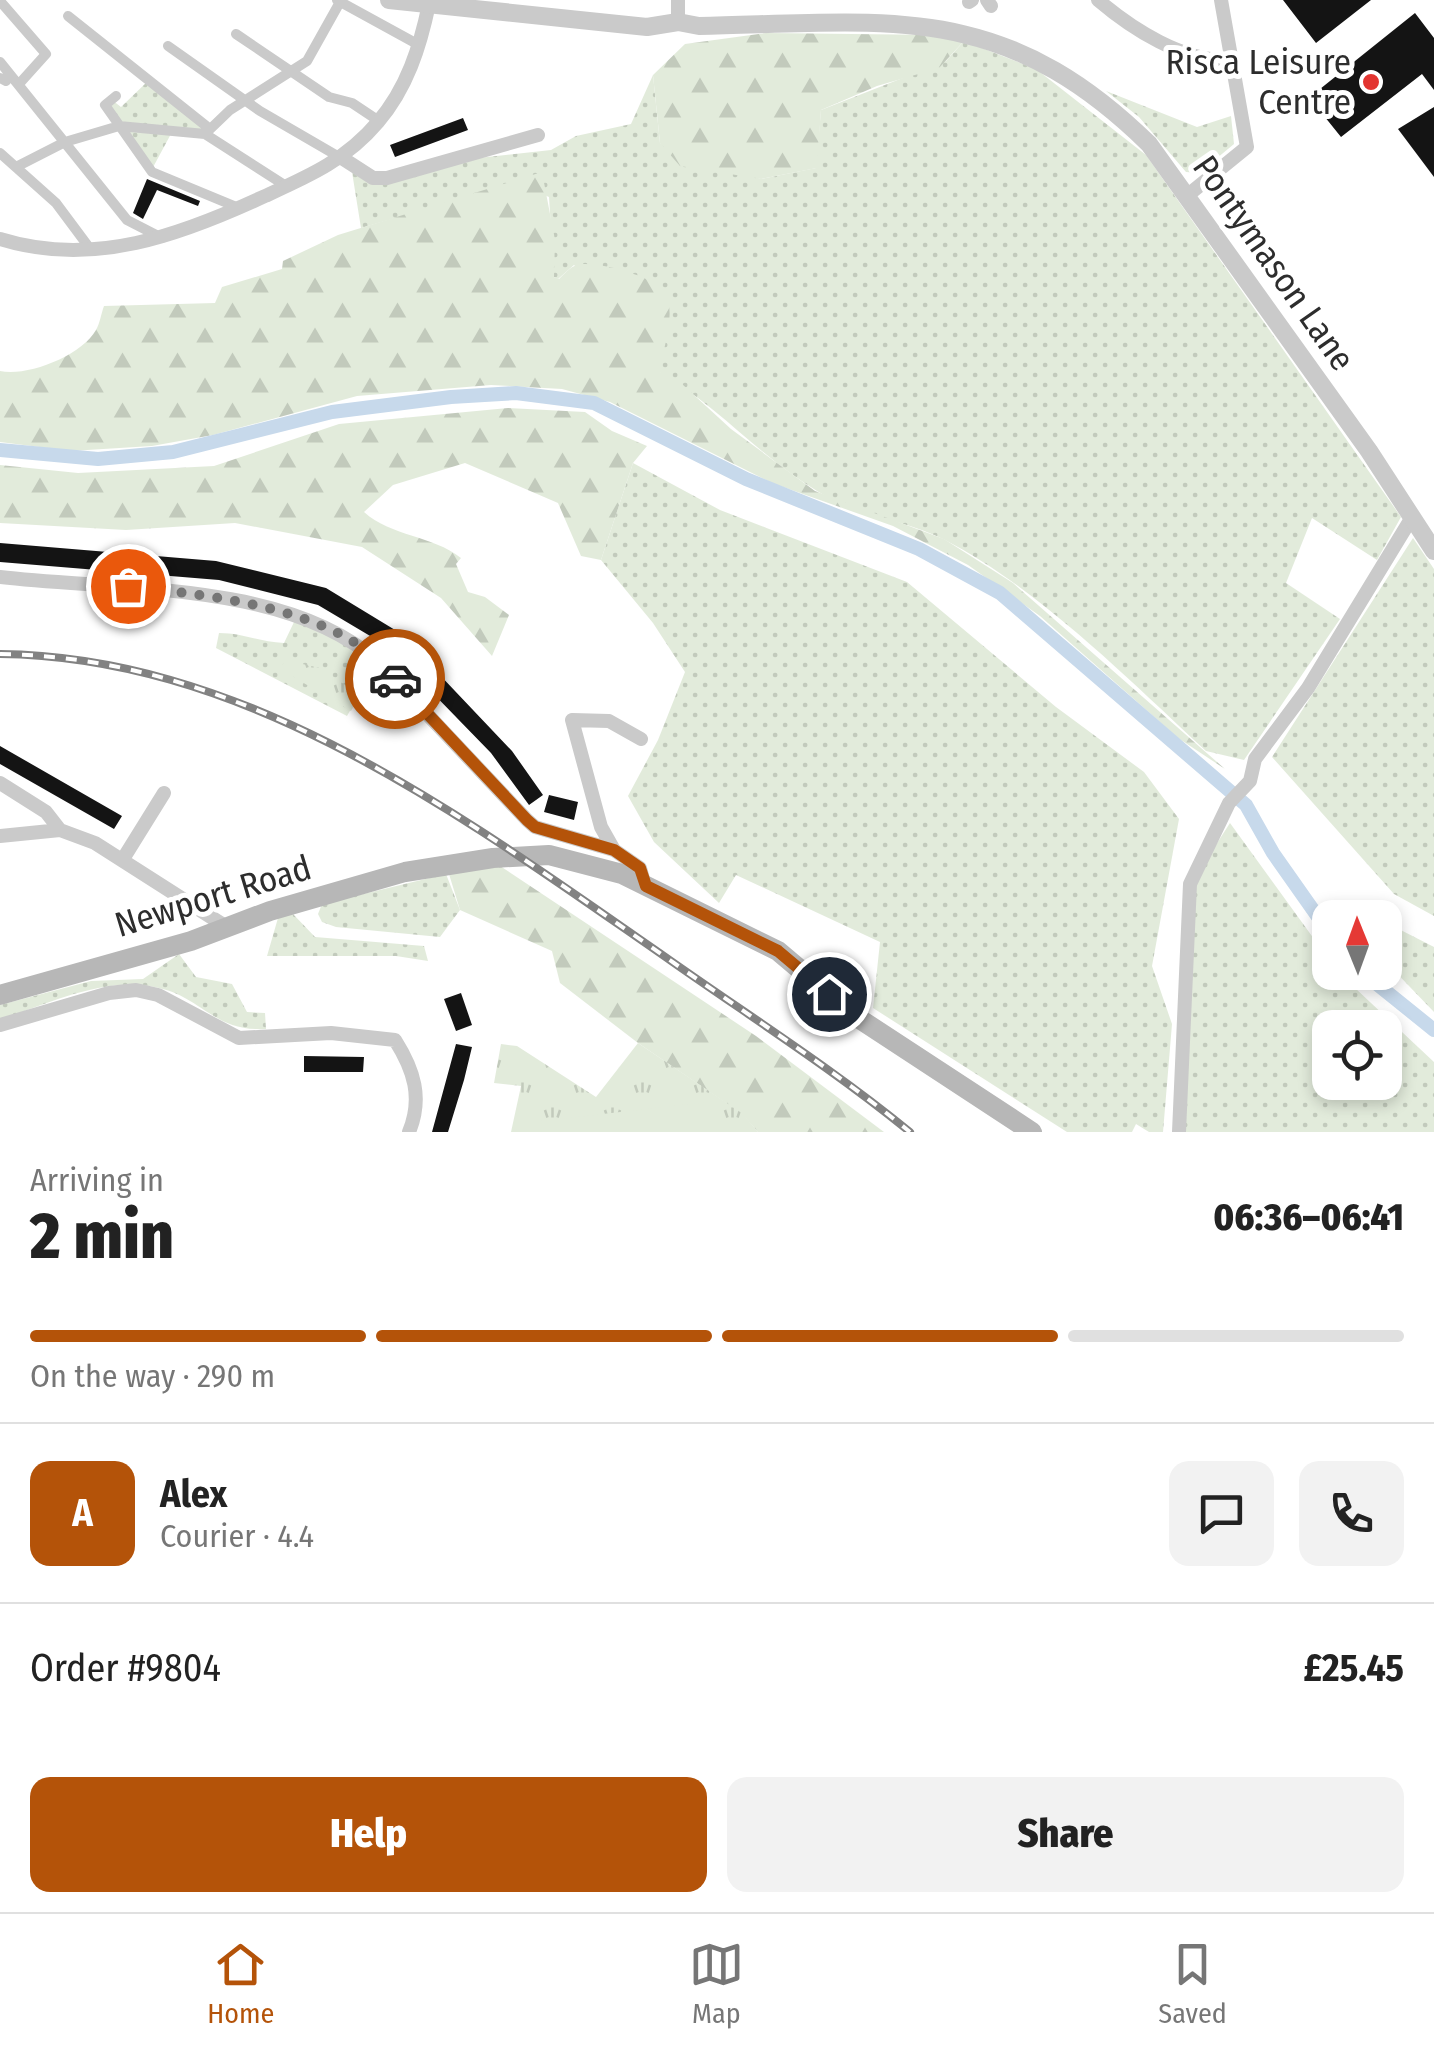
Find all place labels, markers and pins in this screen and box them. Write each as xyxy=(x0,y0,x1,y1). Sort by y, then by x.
place label: Risca Leisure Centre xyxy=(1166,41,1351,123)
marker: Risca Leisure Centre xyxy=(1360,71,1382,93)
pin xyxy=(86,544,171,629)
pin xyxy=(787,952,872,1037)

